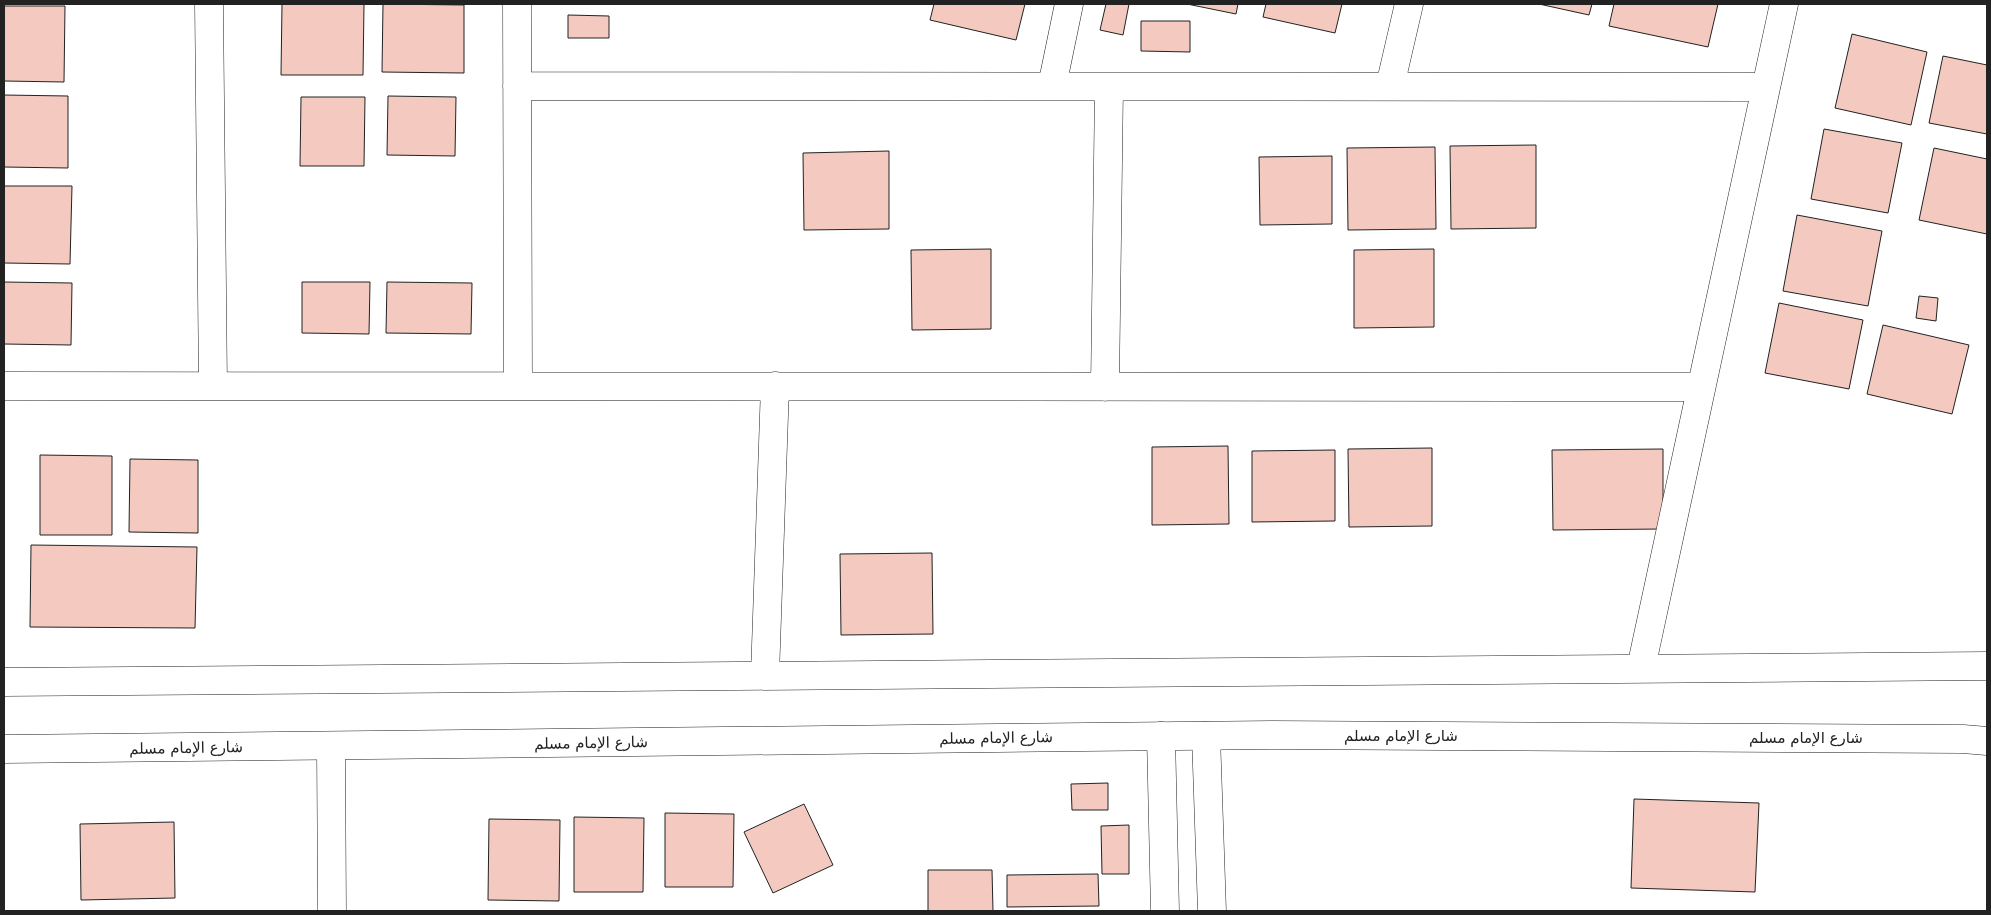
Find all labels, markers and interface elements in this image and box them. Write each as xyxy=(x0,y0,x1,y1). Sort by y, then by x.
street label: شارع الإمام مسلم xyxy=(1344,727,1458,745)
street label: شارع الإمام مسلم xyxy=(939,728,1053,748)
street label: شارع الإمام مسلم xyxy=(1749,729,1863,747)
street label: شارع الإمام مسلم xyxy=(534,733,648,753)
street label: شارع الإمام مسلم xyxy=(129,738,243,758)

